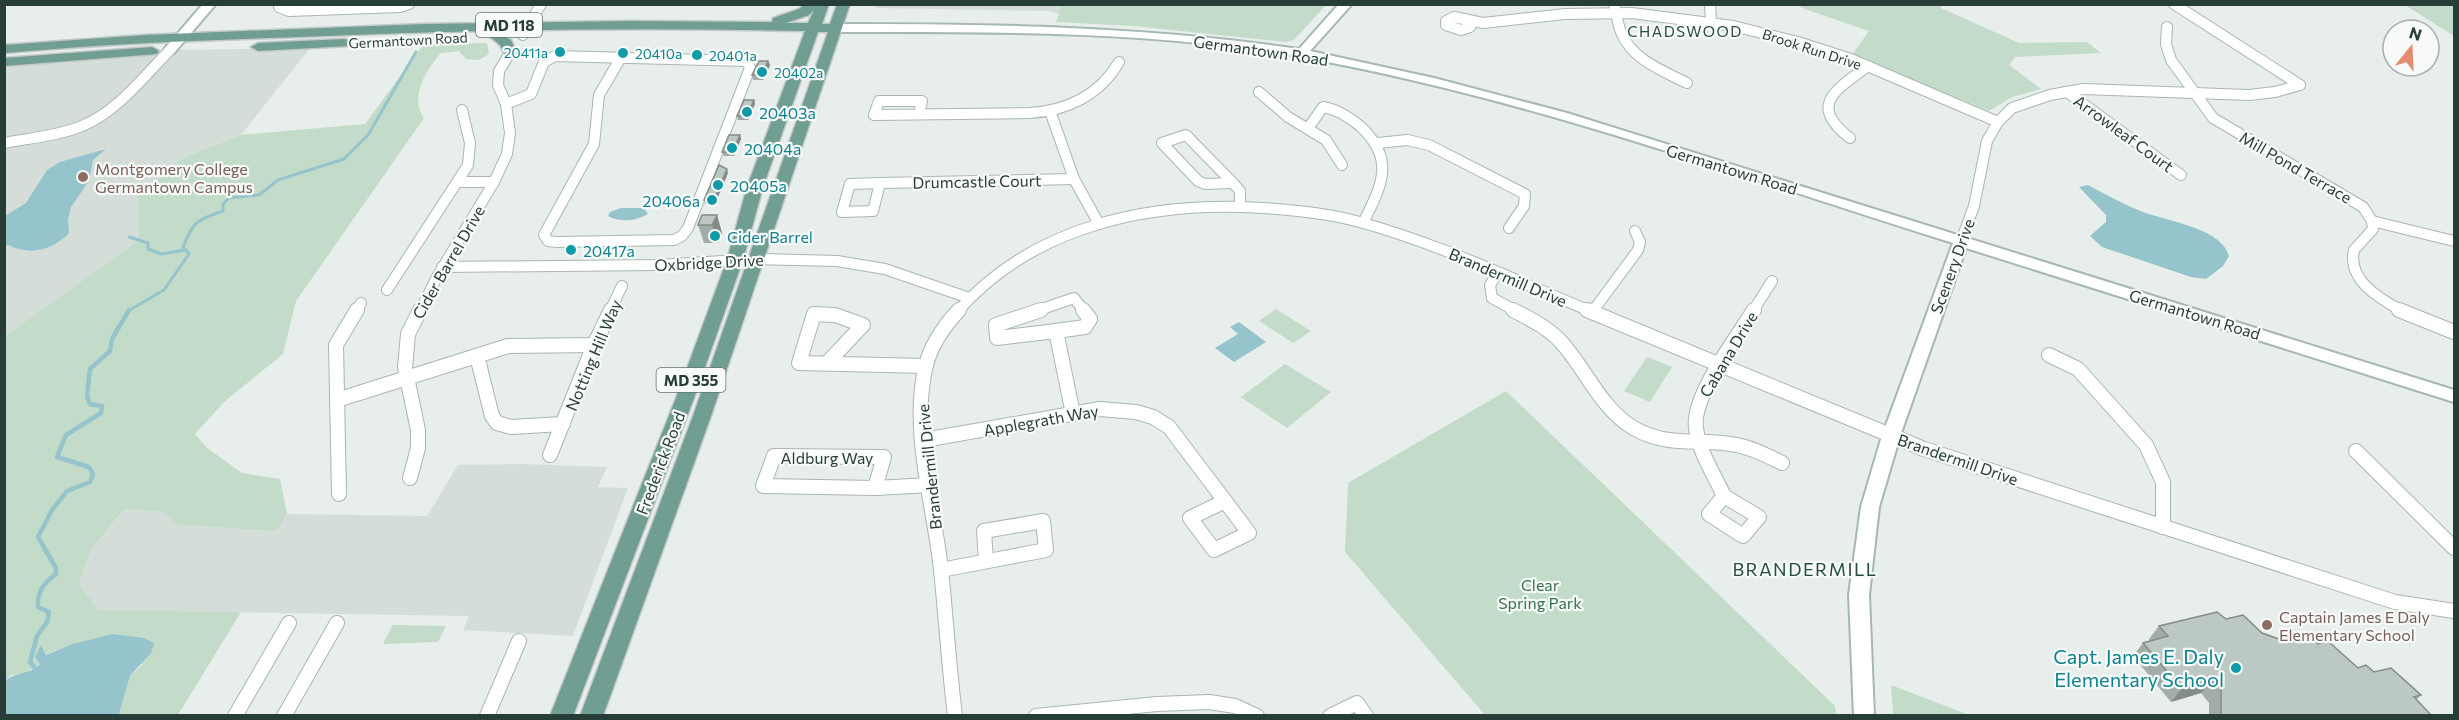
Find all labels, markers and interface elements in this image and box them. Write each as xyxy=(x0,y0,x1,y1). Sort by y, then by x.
road number: MD 118 xyxy=(476,13,542,37)
north arrow xyxy=(2381,18,2441,78)
district label: CHADSWOOD xyxy=(1627,22,1743,40)
text: N xyxy=(2407,22,2424,44)
street label: Brook Run Drive xyxy=(1760,25,1864,73)
street label: Germantown Road xyxy=(348,28,468,52)
street label: Germantown Road xyxy=(1192,31,1330,69)
place label: 20411a xyxy=(504,44,548,61)
marker: 20411a xyxy=(553,45,567,59)
place label: 20410a xyxy=(635,45,682,62)
marker: 20410a xyxy=(616,46,630,60)
place label: 20401a xyxy=(709,47,757,64)
marker: 20401a xyxy=(690,48,704,62)
place label: 20402a xyxy=(774,64,823,81)
marker: 20402a xyxy=(755,65,769,79)
street label: Arrowleaf Court xyxy=(2071,91,2178,176)
place label: 20403a xyxy=(759,103,816,122)
marker: 20403a xyxy=(740,105,754,119)
street label: Mill Pond Terrace xyxy=(2237,127,2355,207)
place label: 20404a xyxy=(744,139,801,158)
street label: Germantown Road xyxy=(1664,140,1800,198)
marker: 20404a xyxy=(725,141,739,155)
place label: Montgomery College Germantown Campus xyxy=(95,159,253,196)
marker: Montgomery College Germantown Campus xyxy=(76,170,90,184)
street label: Drumcastle Court xyxy=(912,170,1042,192)
place label: 20405a xyxy=(730,176,787,195)
marker: 20405a xyxy=(711,178,725,192)
place label: 20406a xyxy=(643,191,700,210)
marker: 20406a xyxy=(705,193,719,207)
street label: Cider Barrel Drive xyxy=(408,202,488,322)
street label: Scenery Drive xyxy=(1926,216,1978,316)
place label: Cider Barrel xyxy=(727,227,813,246)
marker: Cider Barrel xyxy=(708,229,722,243)
place label: 20417a xyxy=(583,241,635,260)
marker: 20417a xyxy=(564,243,578,257)
street label: Brandermill Drive xyxy=(1446,244,1570,310)
street label: Oxbridge Drive xyxy=(654,250,764,274)
street label: Germantown Road xyxy=(2127,285,2263,343)
street label: Notting Hill Way xyxy=(561,297,625,413)
street label: Cabana Drive xyxy=(1695,308,1761,400)
road number: MD 355 xyxy=(656,368,726,392)
street label: Applegrath Way xyxy=(982,401,1100,439)
street label: Brandermill Drive xyxy=(913,403,945,531)
street label: Frederick Road xyxy=(632,409,688,517)
street label: Brandermill Drive xyxy=(1895,429,2021,489)
street label: Aldburg Way xyxy=(781,448,873,467)
district label: BRANDERMILL xyxy=(1732,558,1878,580)
park label: Clear Spring Park xyxy=(1498,575,1582,612)
place label: Captain James E Daly Elementary School xyxy=(2279,607,2430,644)
marker: Captain James E Daly Elementary School xyxy=(2260,618,2274,632)
place label: Capt. James E. Daly Elementary School xyxy=(2053,644,2224,691)
marker: Capt. James E. Daly Elementary School xyxy=(2229,661,2243,675)

